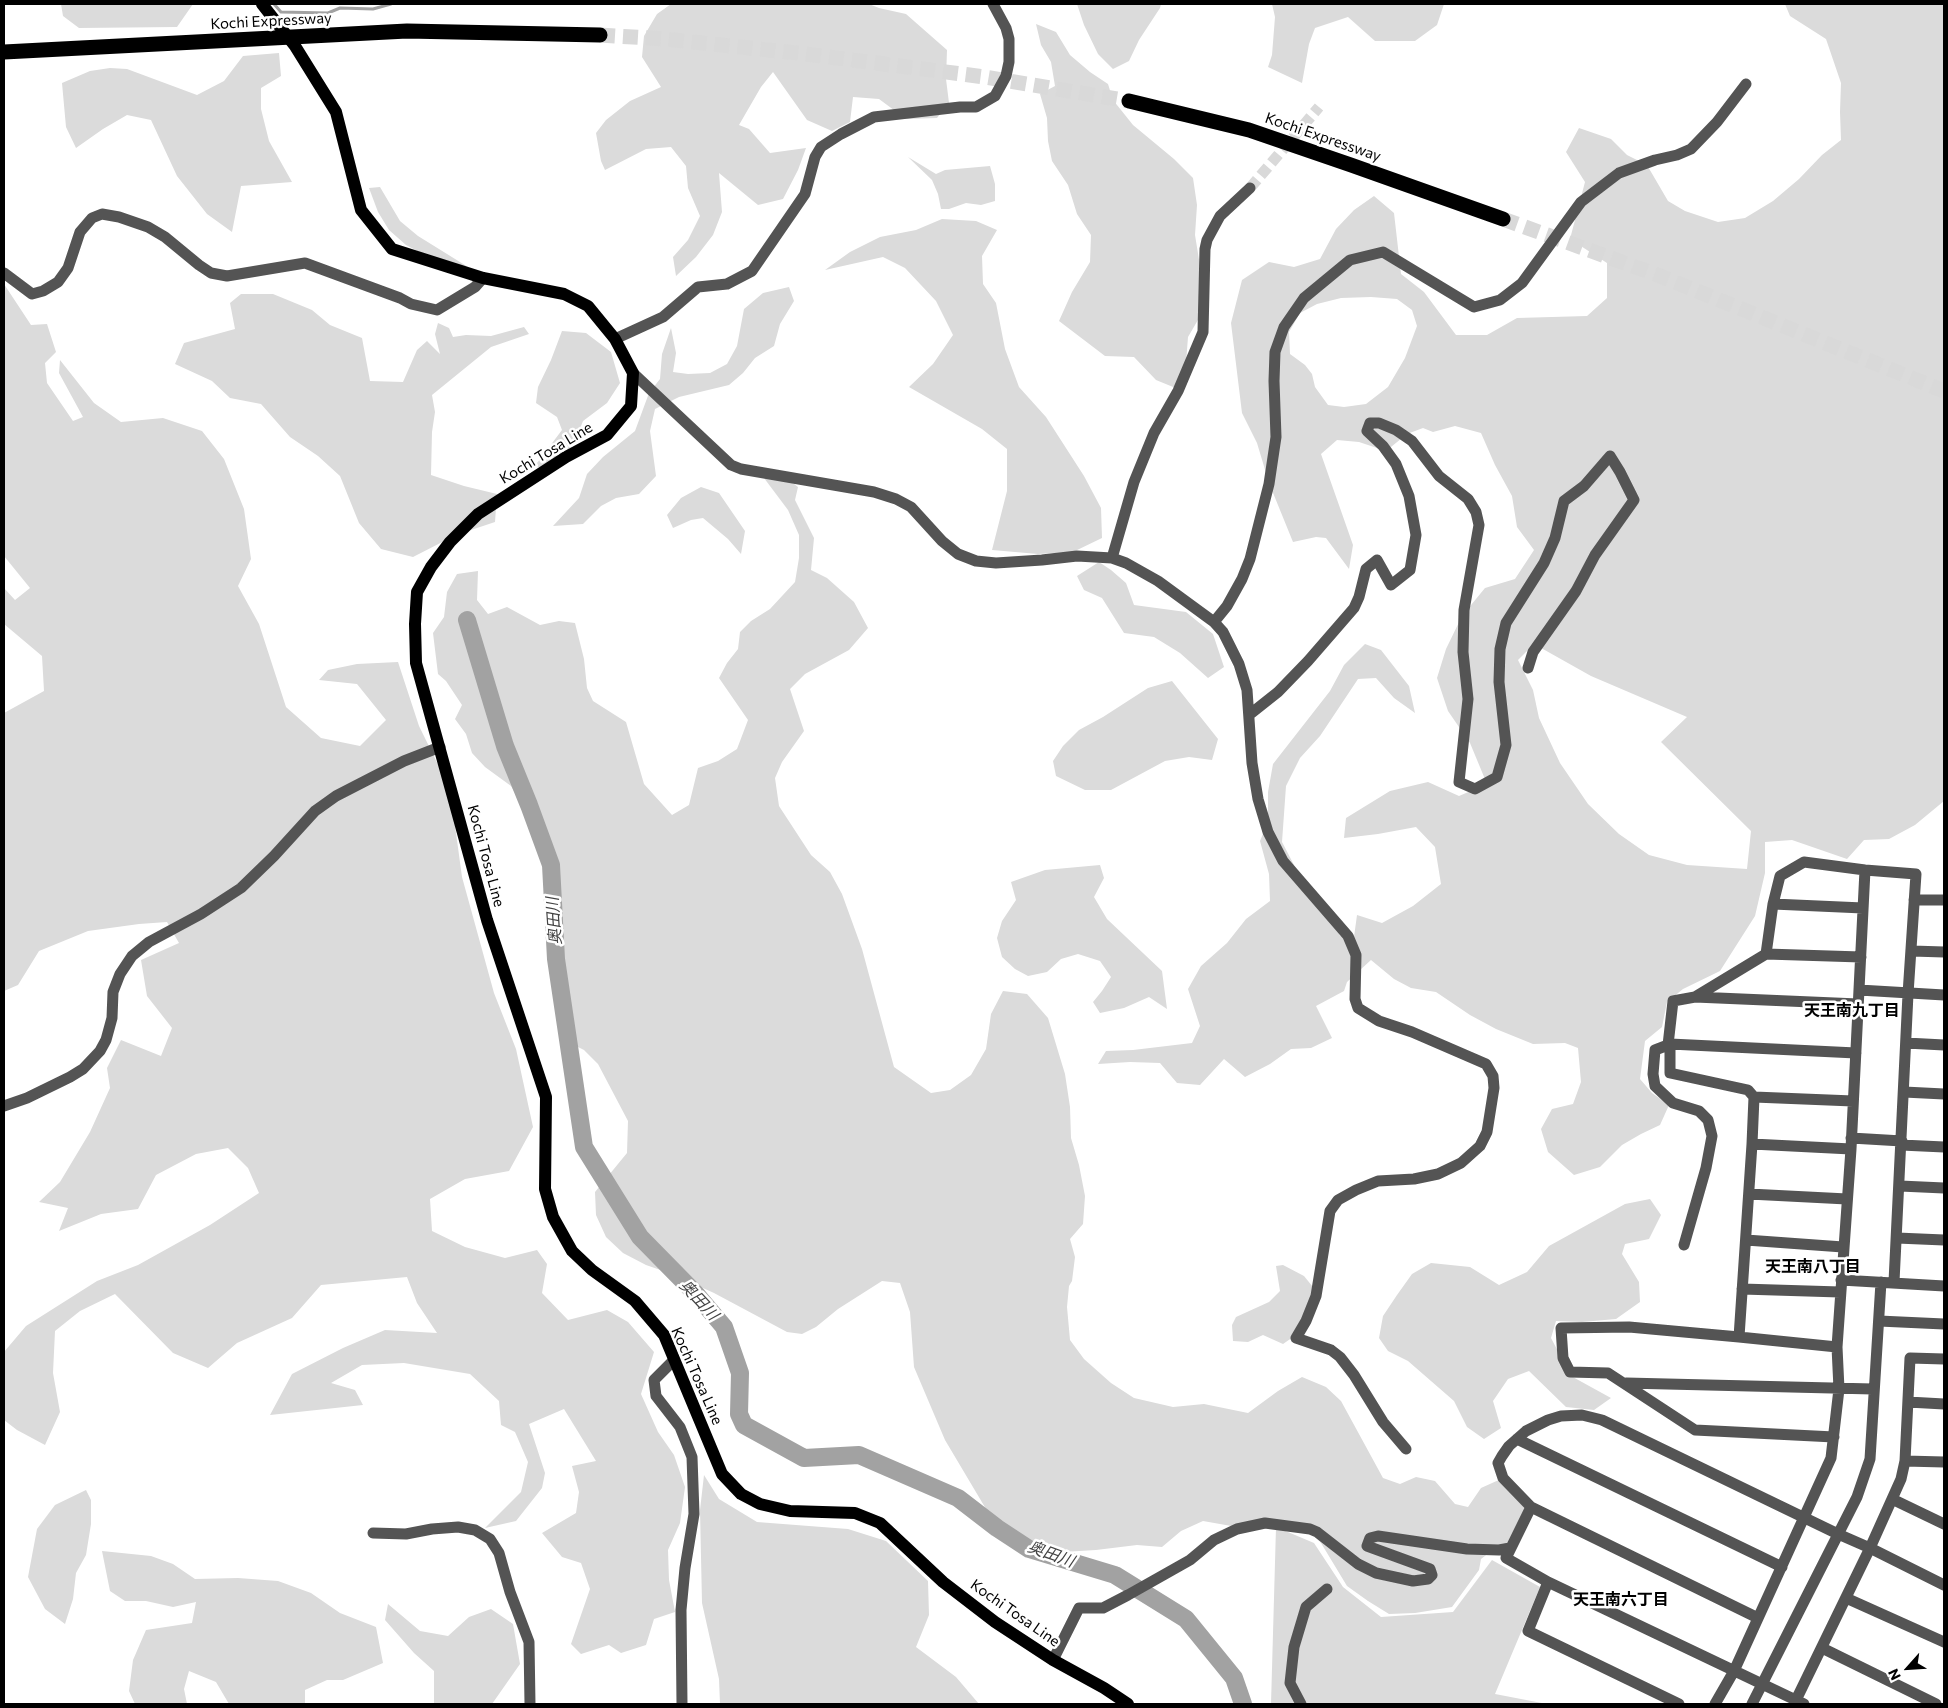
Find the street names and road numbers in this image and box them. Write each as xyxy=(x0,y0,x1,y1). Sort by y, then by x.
street label: Kochi Expressway xyxy=(210,9,332,33)
street label: Kochi Expressway xyxy=(1263,109,1383,165)
street label: Kochi Tosa Line xyxy=(496,418,596,488)
street label: Kochi Tosa Line xyxy=(464,803,508,909)
street label: Kochi Tosa Line xyxy=(667,1324,727,1428)
street label: Kochi Tosa Line xyxy=(967,1576,1063,1650)

